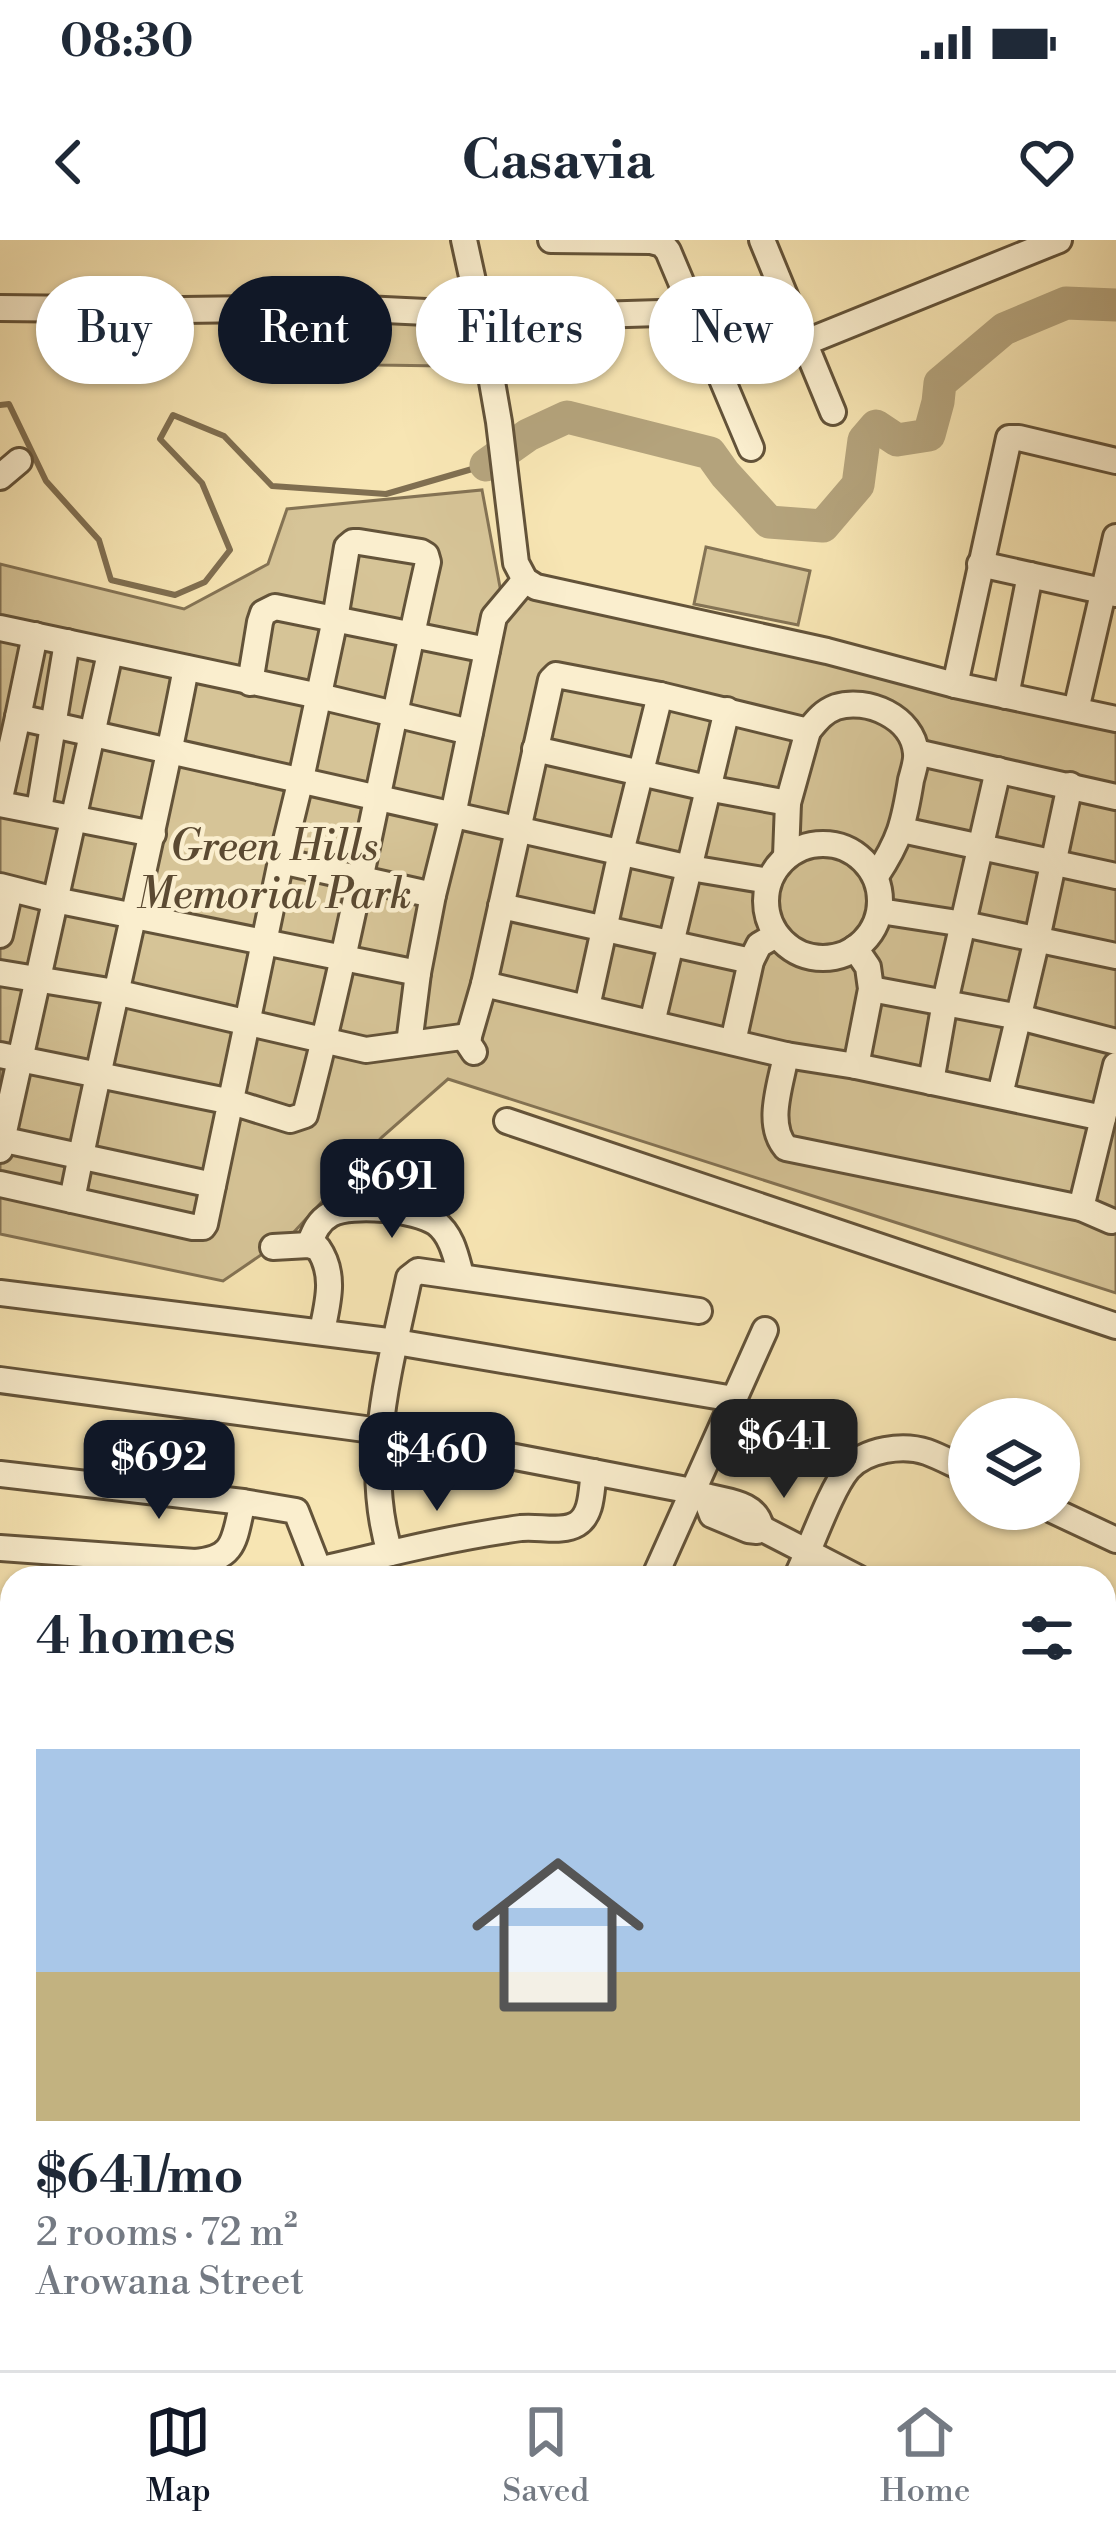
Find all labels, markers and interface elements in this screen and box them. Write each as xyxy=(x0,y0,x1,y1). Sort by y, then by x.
text: 08:30 xyxy=(60,14,194,71)
text: Casavia xyxy=(462,128,654,196)
icon: back xyxy=(36,129,102,195)
icon: heart xyxy=(1014,129,1080,195)
chip: Buy xyxy=(36,276,194,384)
chip: Rent xyxy=(218,276,392,384)
chip: Filters xyxy=(416,276,625,384)
chip: New xyxy=(649,276,814,384)
park label: Green Hills Memorial Park xyxy=(136,821,412,922)
pin: $691 xyxy=(321,1139,463,1241)
text: $691 xyxy=(347,1153,437,1202)
map controls xyxy=(948,1398,1080,1530)
button: layers xyxy=(948,1398,1080,1530)
pin: $641 xyxy=(713,1399,855,1501)
pin: $460 xyxy=(366,1412,508,1514)
text: $641 xyxy=(738,1413,830,1462)
pin: $692 xyxy=(88,1420,230,1522)
text: $460 xyxy=(386,1426,488,1475)
text: $692 xyxy=(111,1434,207,1483)
icon: filters xyxy=(1014,1605,1080,1671)
text: 4 homes xyxy=(36,1606,236,1670)
icon: home xyxy=(450,1827,666,2043)
text: $641/mo xyxy=(36,2145,244,2209)
text: 2 rooms · 72 m² xyxy=(36,2209,298,2258)
text: Arowana Street xyxy=(36,2258,304,2307)
tab: Map xyxy=(145,2399,211,2512)
tab: Saved xyxy=(502,2399,589,2512)
tab: Home xyxy=(880,2399,971,2512)

